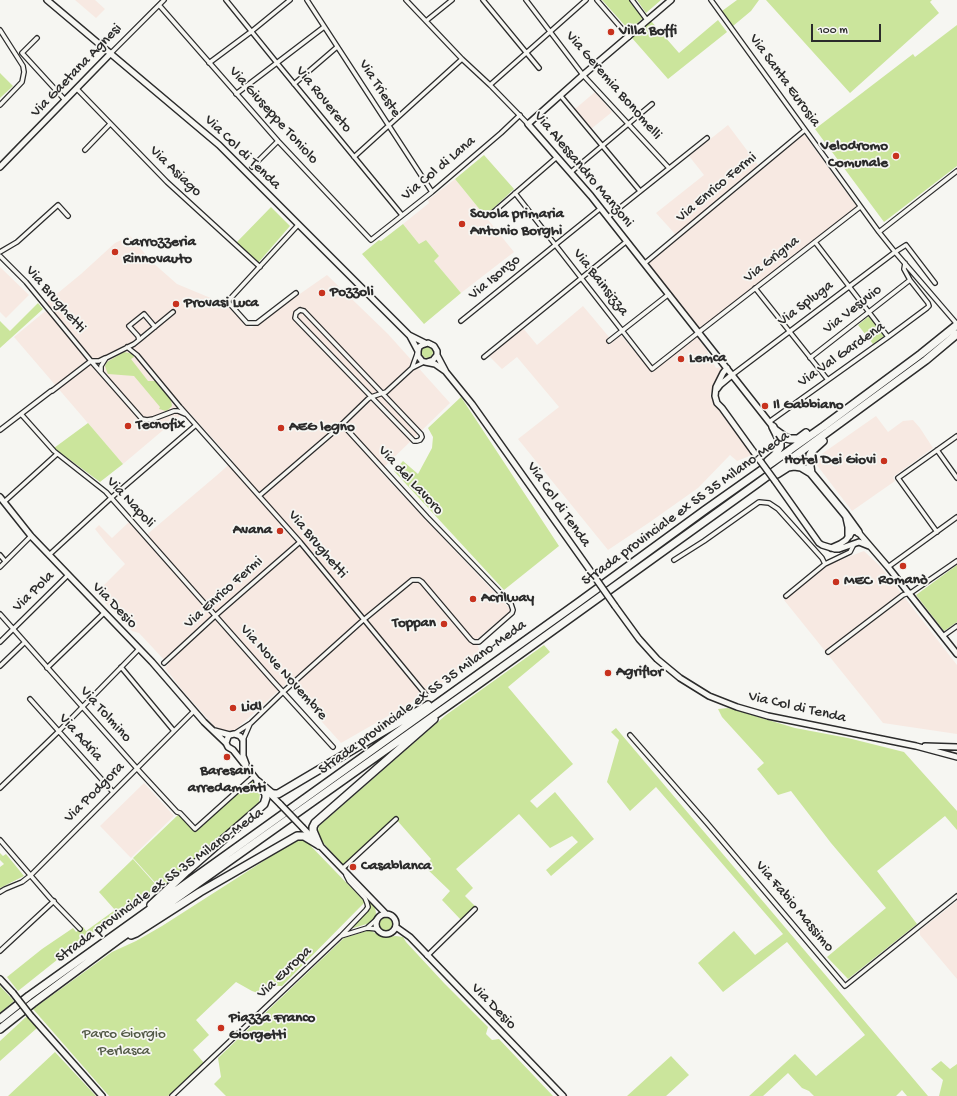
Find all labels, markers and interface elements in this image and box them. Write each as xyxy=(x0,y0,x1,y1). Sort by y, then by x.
scale bar xyxy=(813,16,883,42)
street label: Via Gaetana Agnesi xyxy=(28,20,126,122)
place label: Villa Boffi xyxy=(619,23,677,41)
text: 100 m xyxy=(818,24,848,38)
marker: Villa Boffi xyxy=(606,27,616,37)
street label: Via Geremia Bonomelli xyxy=(561,28,665,144)
street label: Via Santa Eurosia xyxy=(744,31,824,131)
street label: Via Trieste xyxy=(354,57,404,121)
street label: Via Giuseppe Toniolo xyxy=(224,63,322,169)
street label: Via Rovereto xyxy=(291,63,355,137)
street label: Via Alessandro Manzoni xyxy=(529,108,637,232)
street label: Via Col di Tenda xyxy=(200,112,284,194)
street label: Via Col di Lana xyxy=(398,133,480,205)
place label: Velodromo Comunale xyxy=(821,138,888,173)
street label: Via Asiago xyxy=(145,143,205,201)
street label: Via Enrico Fermi xyxy=(673,149,761,227)
marker: Velodromo Comunale xyxy=(891,151,901,161)
place label: Scuola primaria Antonio Borghi xyxy=(470,206,564,241)
marker: Scuola primaria Antonio Borghi xyxy=(457,219,467,229)
street label: Via Grigna xyxy=(741,233,803,287)
place label: Carrozzeria Rinnovauto xyxy=(123,234,196,269)
street label: Via Bainsizza xyxy=(568,246,632,320)
marker: Carrozzeria Rinnovauto xyxy=(110,247,120,257)
street label: Via Isonzo xyxy=(465,252,525,304)
street label: Via Brughetti xyxy=(21,263,89,337)
street label: Via Spluga xyxy=(775,277,837,331)
street label: Via Vesuvio xyxy=(820,281,886,339)
place label: Pozzoli xyxy=(330,284,374,302)
marker: Pozzoli xyxy=(317,288,327,298)
place label: Provasi Luca xyxy=(184,295,259,313)
marker: Provasi Luca xyxy=(171,299,181,309)
street label: Via Val Gardena xyxy=(795,318,889,392)
place label: Lemca xyxy=(689,350,726,368)
marker: Lemca xyxy=(676,354,686,364)
place label: Il Gabbiano xyxy=(773,397,844,415)
marker: Il Gabbiano xyxy=(760,401,770,411)
place label: Tecnofix xyxy=(136,417,185,435)
place label: AEG legno xyxy=(289,419,355,437)
marker: Tecnofix xyxy=(123,421,133,431)
marker: AEG legno xyxy=(276,423,286,433)
street label: Strada provinciale ex SS 35 Milano-Meda xyxy=(579,428,793,590)
street label: Via del Lavoro xyxy=(373,443,447,519)
place label: Hotel Dei Giovi xyxy=(784,452,876,470)
marker: Hotel Dei Giovi xyxy=(879,456,889,466)
street label: Via Col di Tenda xyxy=(522,459,594,551)
street label: Via Napoli xyxy=(102,474,158,532)
street label: Via Brughetti xyxy=(283,507,351,583)
place label: Avana xyxy=(233,522,272,540)
marker: Avana xyxy=(275,526,285,536)
street label: Via Enrico Fermi xyxy=(181,553,267,633)
marker: Romanò xyxy=(898,561,908,571)
street label: Via Pola xyxy=(9,568,59,616)
place label: Romanò xyxy=(878,572,928,590)
place label: MEC xyxy=(844,573,872,591)
marker: MEC xyxy=(831,577,841,587)
street label: Via Desio xyxy=(88,579,140,633)
place label: Acrilway xyxy=(481,590,534,608)
marker: Acrilway xyxy=(468,594,478,604)
place label: Toppan xyxy=(392,615,436,633)
street label: Strada provinciale ex SS 35 Milano-Meda xyxy=(316,617,530,779)
marker: Toppan xyxy=(439,619,449,629)
street label: Via Nove Novembre xyxy=(235,621,331,725)
place label: Agriflor xyxy=(616,664,663,682)
marker: Agriflor xyxy=(603,668,613,678)
street label: Via Tolmino xyxy=(75,683,135,747)
street label: Via Col di Tenda xyxy=(746,688,848,728)
place label: Lidl xyxy=(241,699,262,717)
marker: Lidl xyxy=(228,703,238,713)
street label: Via Adria xyxy=(54,710,106,766)
marker: Baresani arredamenti xyxy=(222,752,232,762)
street label: Via Podgora xyxy=(61,759,129,827)
place label: Baresani arredamenti xyxy=(188,763,266,798)
street label: Strada provinciale ex SS 35 Milano-Meda xyxy=(53,805,267,967)
place label: Casablanca xyxy=(361,858,431,876)
street label: Via Fabio Massimo xyxy=(751,858,837,956)
marker: Casablanca xyxy=(348,862,358,872)
street label: Via Europa xyxy=(254,943,316,1003)
street label: Via Desio xyxy=(467,980,519,1034)
place label: Piazza Franco Giorgetti xyxy=(229,1010,315,1045)
marker: Piazza Franco Giorgetti xyxy=(216,1023,226,1033)
park label: Parco Giorgio Perlasca xyxy=(82,1026,166,1061)

